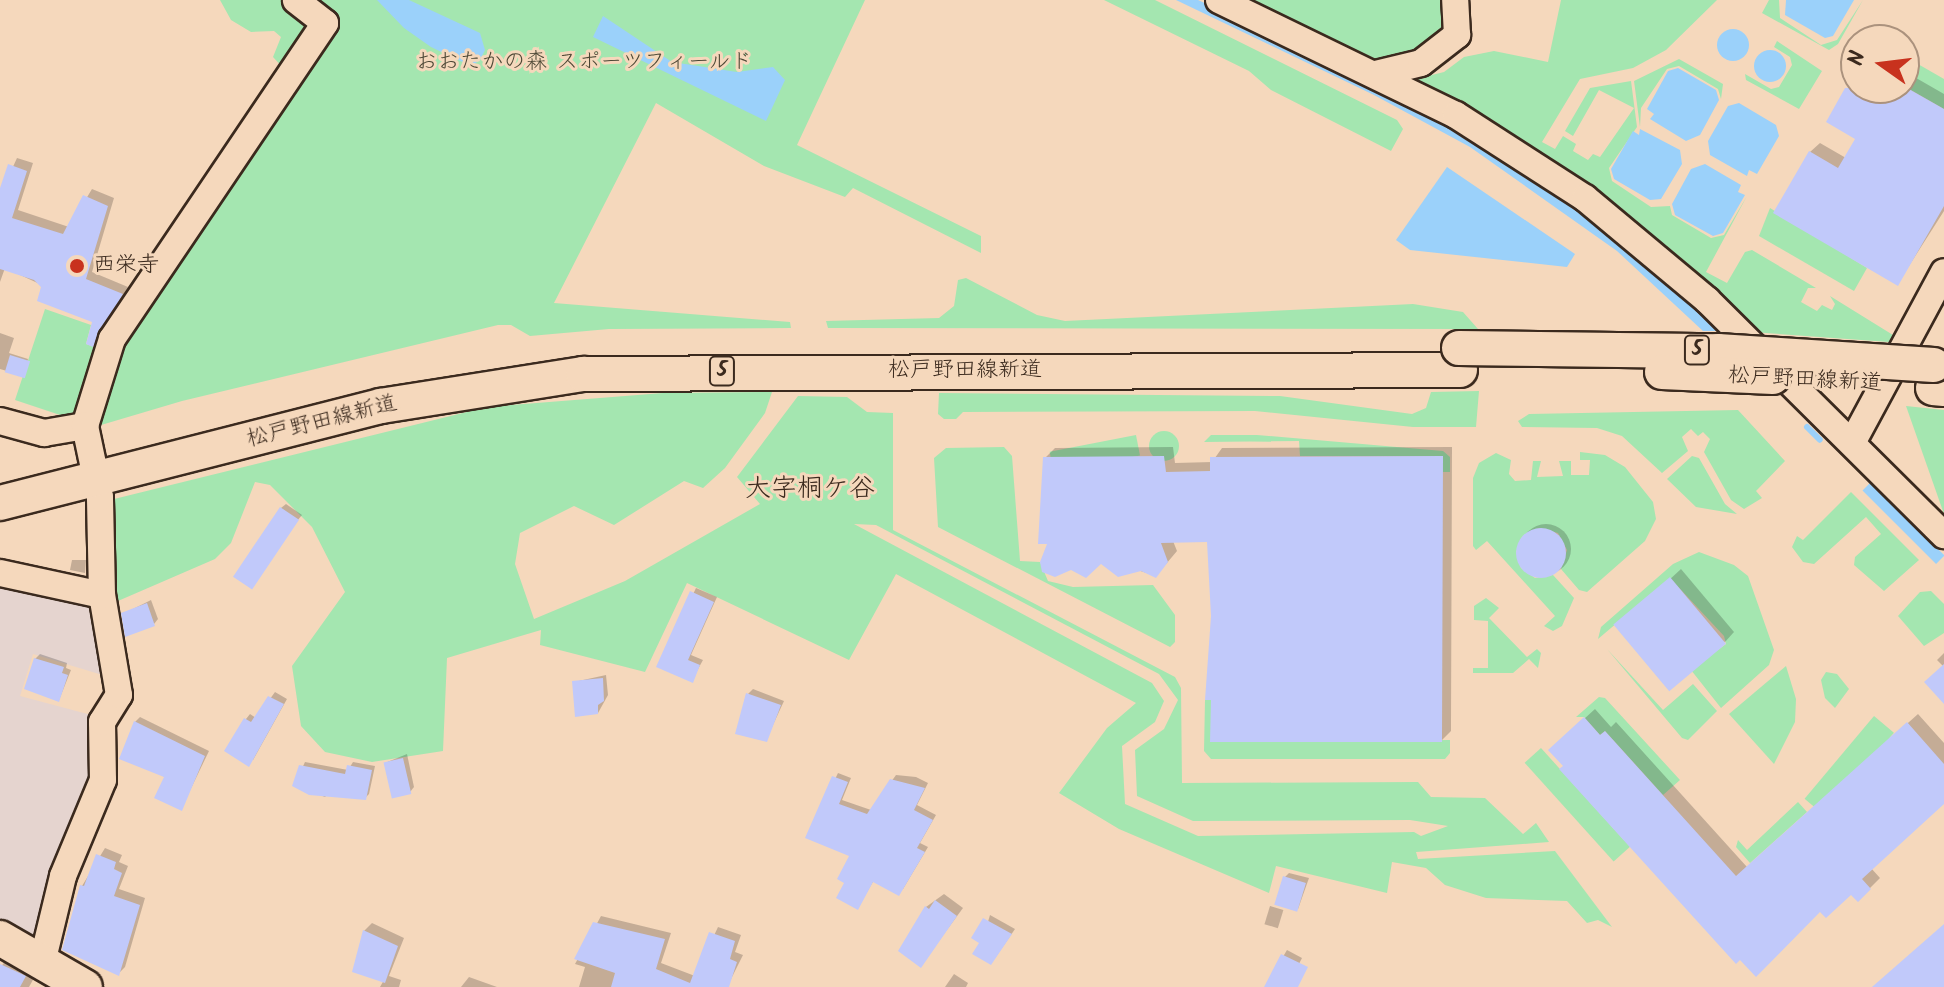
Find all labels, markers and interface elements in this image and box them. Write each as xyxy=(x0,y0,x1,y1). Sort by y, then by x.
north arrow xyxy=(1840,24,1920,104)
text: N xyxy=(1840,48,1877,70)
park label: おおたかの森 スポーツフィールド xyxy=(415,50,753,76)
place label: 西栄寺 xyxy=(93,253,159,279)
marker: 西栄寺 xyxy=(68,257,86,275)
road number: 5 xyxy=(1683,334,1711,366)
road number: 5 xyxy=(708,355,736,387)
street label: 松戸野田線新道 xyxy=(888,358,1042,384)
street label: 松戸野田線新道 xyxy=(1727,363,1883,397)
street label: 松戸野田線新道 xyxy=(244,391,400,453)
district label: 大字桐ケ谷 xyxy=(745,474,875,506)

